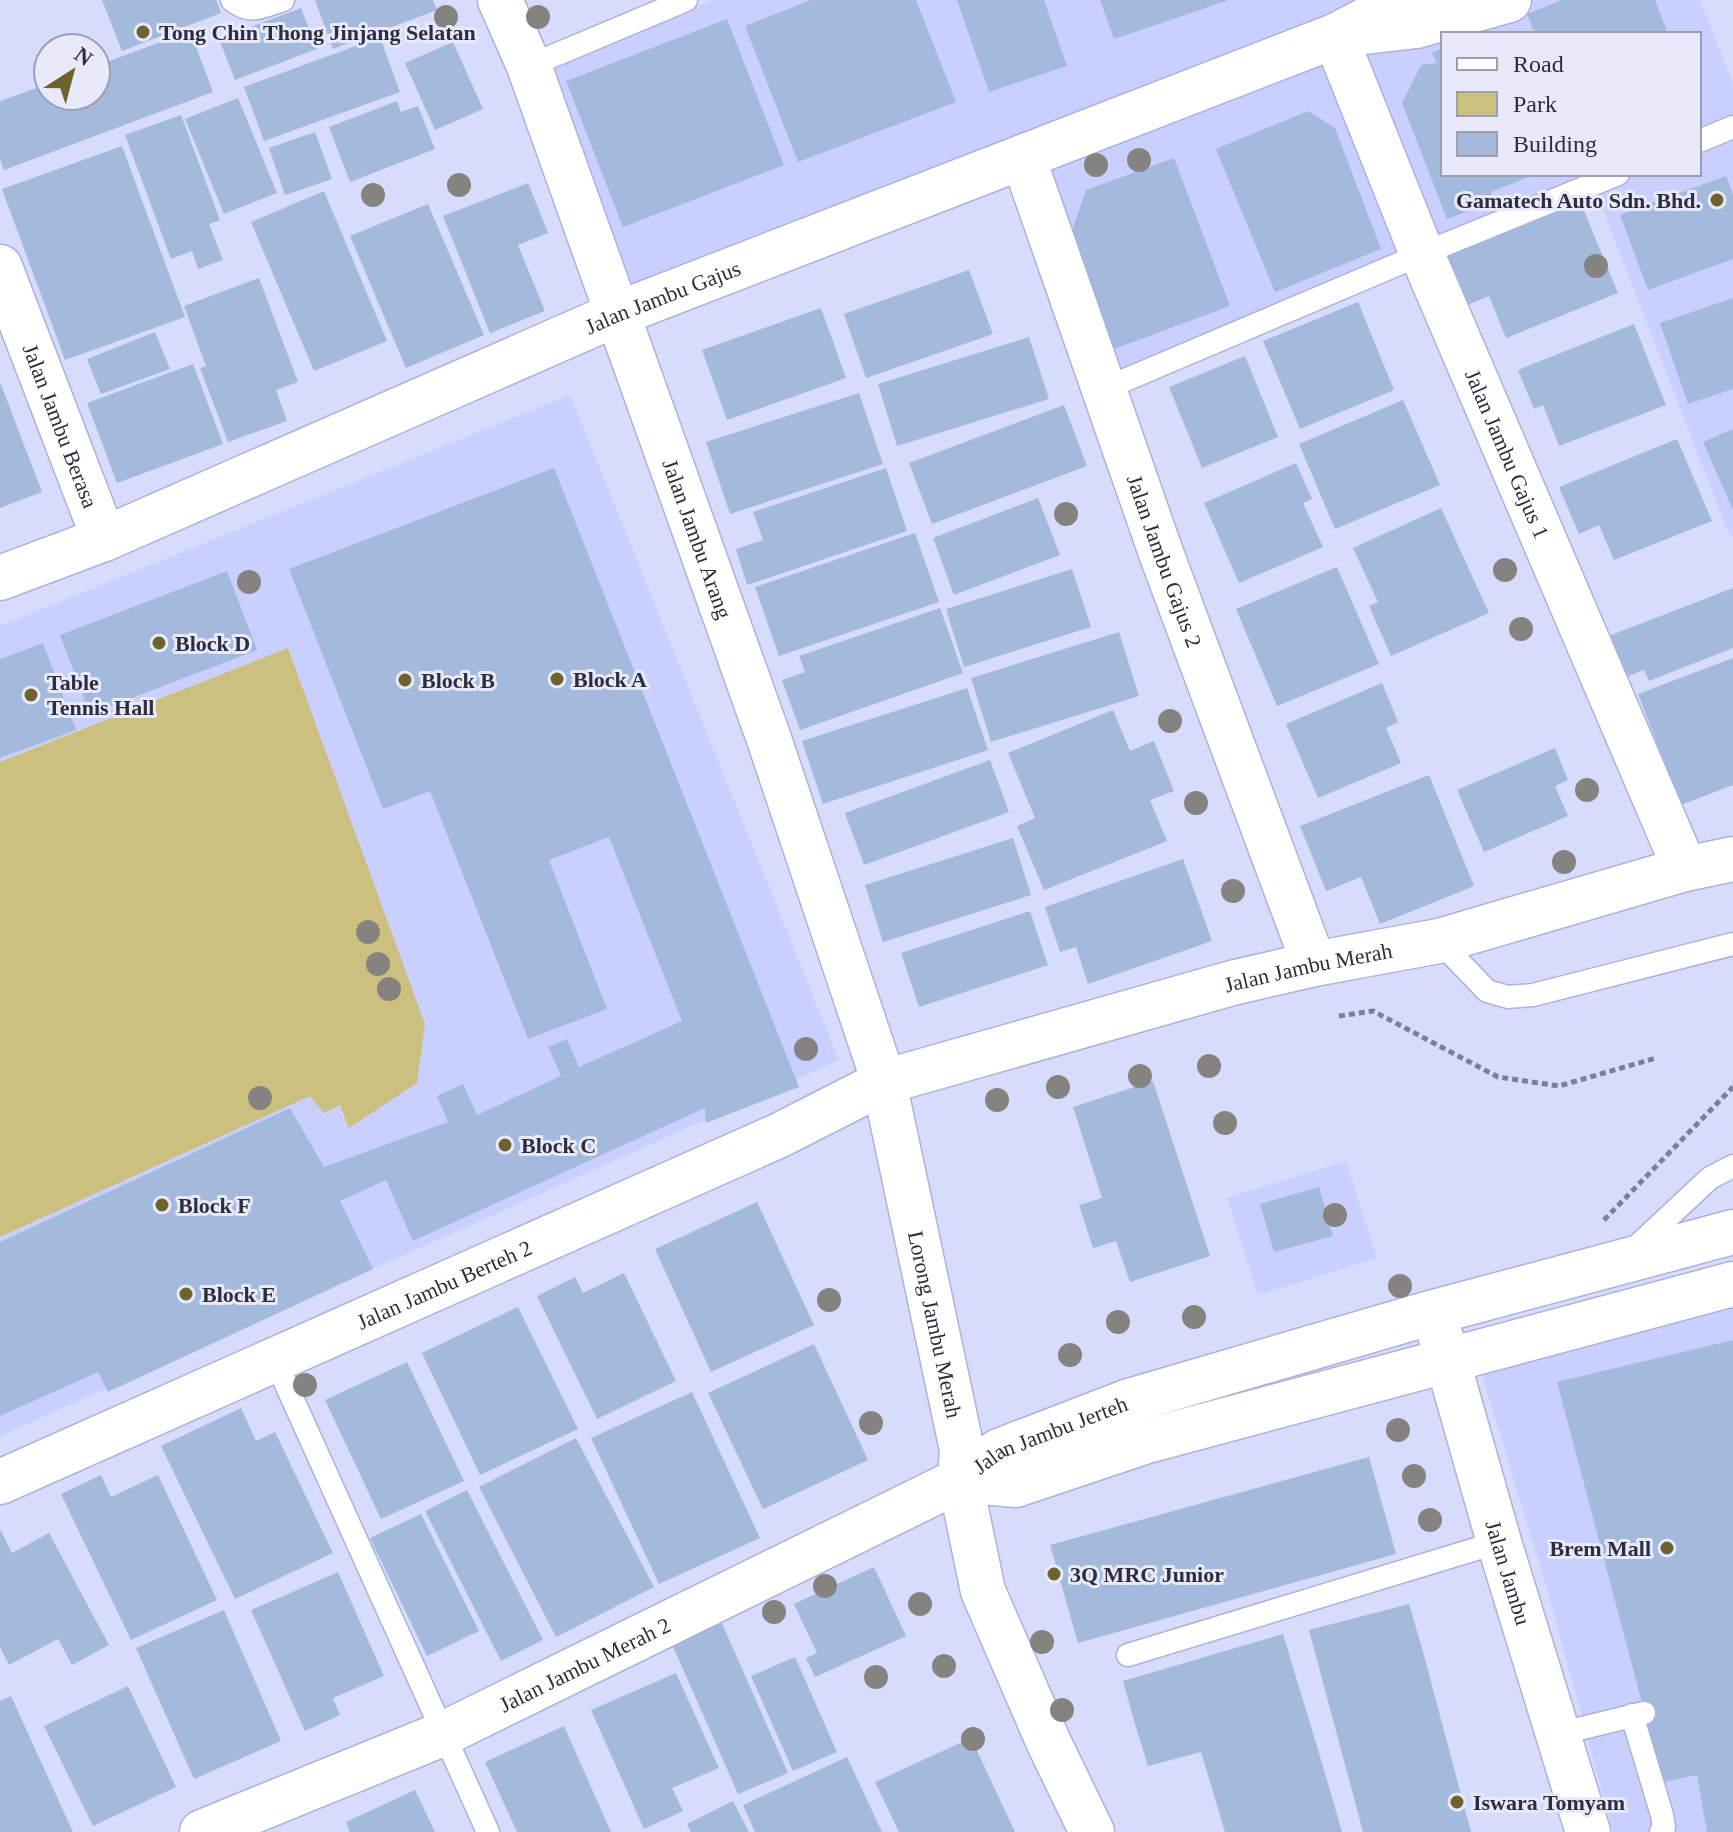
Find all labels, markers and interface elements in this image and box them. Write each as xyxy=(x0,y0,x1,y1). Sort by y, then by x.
place label: Tong Chin Thong Jinjang Selatan xyxy=(159,20,476,45)
marker: Tong Chin Thong Jinjang Selatan xyxy=(134,23,152,41)
north arrow xyxy=(32,32,112,112)
legend xyxy=(1441,32,1701,176)
text: N xyxy=(70,41,97,71)
text: Road xyxy=(1513,51,1564,77)
text: Park xyxy=(1513,91,1557,117)
text: Building xyxy=(1513,131,1597,157)
place label: Gamatech Auto Sdn. Bhd. xyxy=(1456,188,1701,213)
marker: Gamatech Auto Sdn. Bhd. xyxy=(1708,191,1726,209)
street label: Jalan Jambu Gajus xyxy=(581,255,744,339)
street label: Jalan Jambu Berasa xyxy=(18,340,103,512)
street label: Jalan Jambu Gajus 1 xyxy=(1460,366,1554,542)
street label: Jalan Jambu Arang xyxy=(657,456,737,622)
street label: Jalan Jambu Gajus 2 xyxy=(1122,472,1207,651)
place label: Block D xyxy=(175,631,250,656)
marker: Block D xyxy=(150,634,168,652)
place label: Block A xyxy=(573,667,647,692)
place label: Block B xyxy=(421,668,495,693)
place label: Table Tennis Hall xyxy=(47,670,154,720)
marker: Block A xyxy=(548,670,566,688)
marker: Block B xyxy=(396,671,414,689)
marker: Table Tennis Hall xyxy=(22,686,40,704)
street label: Jalan Jambu Merah xyxy=(1221,938,1394,998)
place label: Block C xyxy=(521,1133,596,1158)
marker: Block C xyxy=(496,1136,514,1154)
place label: Block F xyxy=(178,1193,251,1218)
marker: Block F xyxy=(153,1196,171,1214)
street label: Lorong Jambu Merah xyxy=(903,1229,967,1420)
street label: Jalan Jambu Berteh 2 xyxy=(353,1235,536,1335)
place label: Block E xyxy=(202,1282,276,1307)
marker: Block E xyxy=(177,1285,195,1303)
street label: Jalan Jambu Jerteh xyxy=(968,1391,1131,1479)
street label: Jalan Jambu xyxy=(1480,1517,1536,1628)
place label: Brem Mall xyxy=(1549,1536,1651,1561)
marker: Brem Mall xyxy=(1658,1539,1676,1557)
place label: 3Q MRC Junior xyxy=(1070,1562,1224,1587)
marker: 3Q MRC Junior xyxy=(1045,1565,1063,1583)
street label: Jalan Jambu Merah 2 xyxy=(495,1612,675,1717)
place label: Iswara Tomyam xyxy=(1473,1790,1625,1815)
marker: Iswara Tomyam xyxy=(1448,1793,1466,1811)

